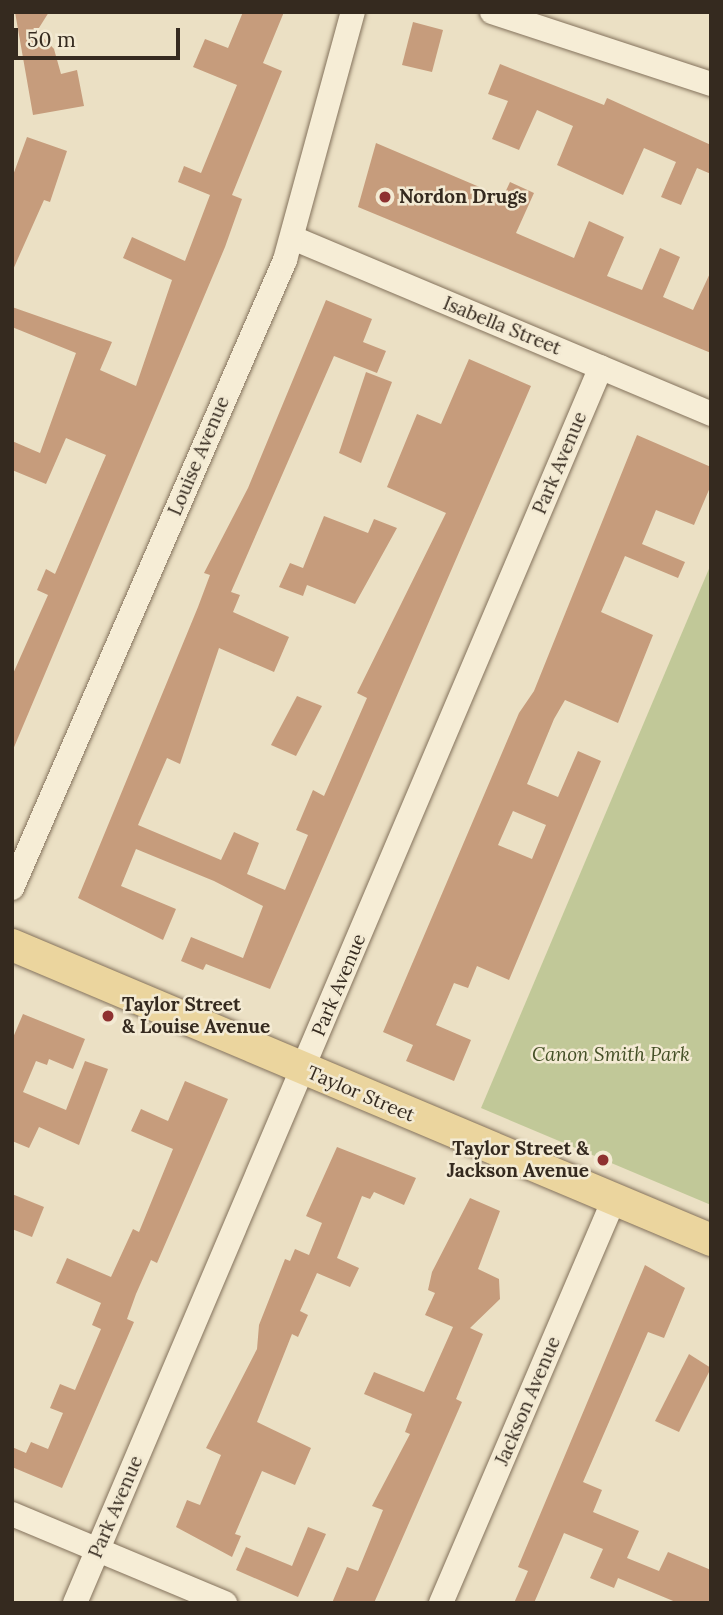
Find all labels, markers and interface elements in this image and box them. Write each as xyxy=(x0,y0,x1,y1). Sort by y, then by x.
scale bar xyxy=(18,14,184,58)
text: 50 m xyxy=(27,26,76,53)
place label: Nordon Drugs xyxy=(399,186,527,208)
marker: Nordon Drugs xyxy=(377,189,393,205)
street label: Isabella Street xyxy=(440,292,564,360)
street label: Louise Avenue xyxy=(164,393,234,519)
street label: Park Avenue xyxy=(528,408,592,518)
street label: Park Avenue xyxy=(307,930,371,1040)
place label: Taylor Street & Louise Avenue xyxy=(122,994,270,1038)
marker: Taylor Street & Louise Avenue xyxy=(100,1008,116,1024)
park label: Canon Smith Park xyxy=(532,1044,690,1066)
street label: Taylor Street xyxy=(304,1061,418,1127)
place label: Taylor Street & Jackson Avenue xyxy=(447,1138,589,1182)
marker: Taylor Street & Jackson Avenue xyxy=(595,1152,611,1168)
street label: Jackson Avenue xyxy=(491,1333,565,1469)
street label: Park Avenue xyxy=(84,1452,148,1562)

